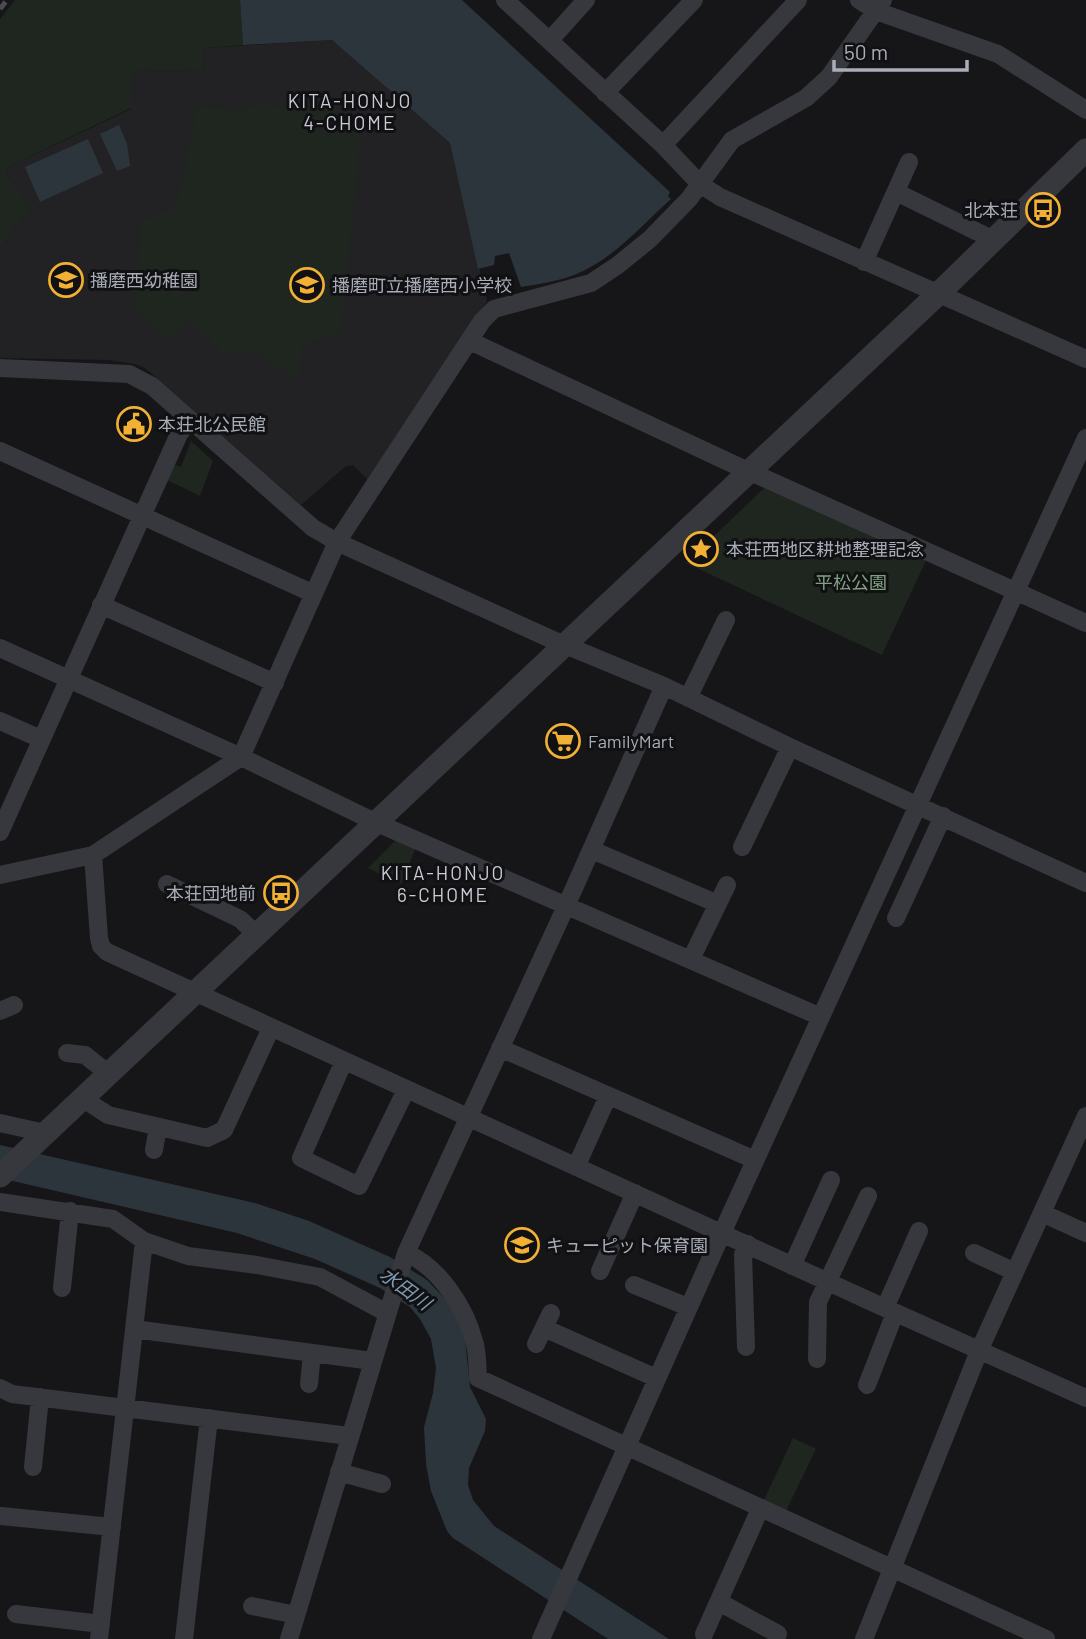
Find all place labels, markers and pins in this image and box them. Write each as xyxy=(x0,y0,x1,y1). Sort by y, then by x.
bus stop icon: 北本荘 xyxy=(1024,191,1062,229)
place label: 北本荘 xyxy=(964,199,1018,221)
school or university icon: 播磨西幼稚園 xyxy=(47,261,85,299)
school or university icon: 播磨町立播磨西小学校 xyxy=(288,266,326,304)
place label: 播磨西幼稚園 xyxy=(90,269,198,291)
place label: 播磨町立播磨西小学校 xyxy=(332,274,512,296)
public building icon: 本荘北公民館 xyxy=(115,405,153,443)
place label: 本荘北公民館 xyxy=(158,413,266,435)
place icon: 本荘西地区耕地整理記念 xyxy=(682,530,720,568)
place label: 本荘西地区耕地整理記念 xyxy=(726,538,924,560)
supermarket icon: FamilyMart xyxy=(544,722,582,760)
place label: FamilyMart xyxy=(588,730,674,752)
bus stop icon: 本荘団地前 xyxy=(262,874,300,912)
place label: 本荘団地前 xyxy=(166,882,256,904)
school or university icon: キューピット保育園 xyxy=(503,1226,541,1264)
place label: キューピット保育園 xyxy=(546,1234,708,1256)

